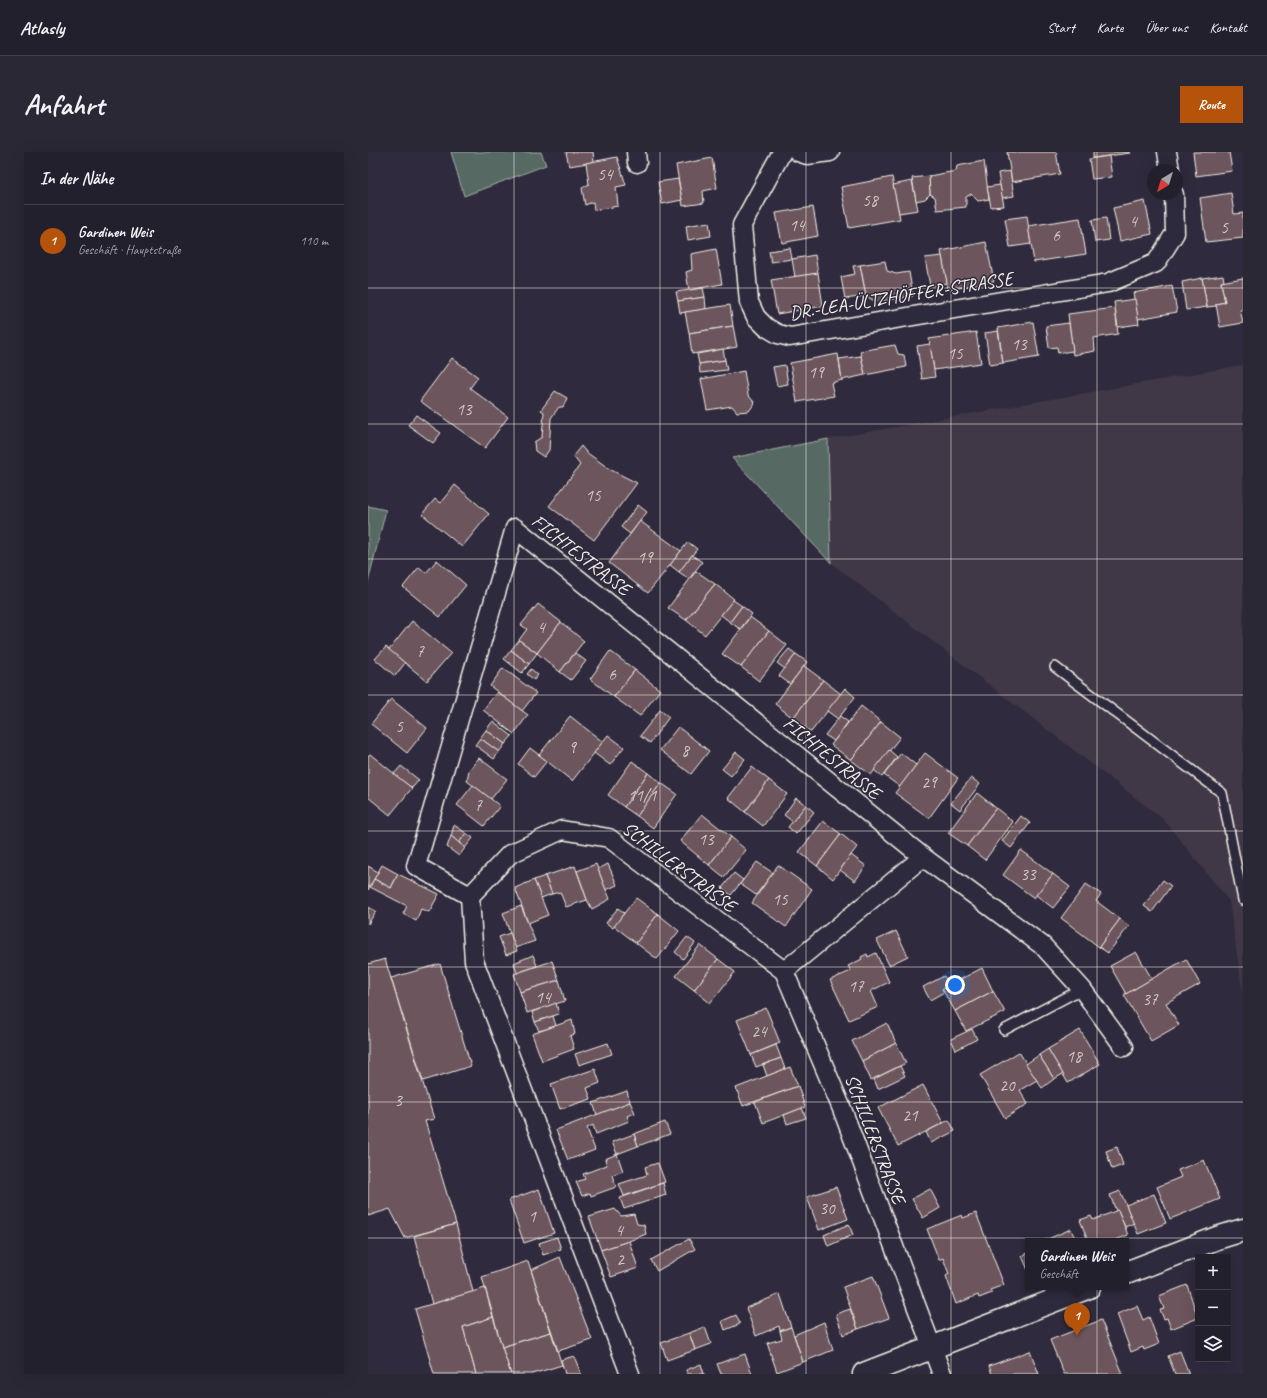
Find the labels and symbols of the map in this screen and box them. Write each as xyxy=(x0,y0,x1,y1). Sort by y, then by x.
house number: 54 xyxy=(597,164,615,185)
north arrow xyxy=(1147,164,1183,200)
house number: 58 xyxy=(862,190,880,211)
house number: 4 xyxy=(1129,211,1139,232)
house number: 14 xyxy=(789,215,807,236)
house number: 5 xyxy=(1220,217,1229,238)
house number: 6 xyxy=(1052,225,1061,246)
street label: DR.-LEA-ÜLTZHÖFFER-STRASSE xyxy=(788,266,1017,326)
house number: 13 xyxy=(1011,334,1028,355)
house number: 15 xyxy=(947,343,964,364)
house number: 19 xyxy=(808,362,825,383)
house number: 13 xyxy=(456,399,473,420)
house number: 15 xyxy=(585,485,602,506)
street label: FICHTESTRASSE xyxy=(527,509,637,603)
house number: 19 xyxy=(637,547,654,568)
house number: 4 xyxy=(537,617,547,638)
house number: 7 xyxy=(416,641,425,662)
house number: 6 xyxy=(608,664,617,685)
street label: FICHTESTRASSE xyxy=(778,711,888,807)
house number: 5 xyxy=(395,716,404,737)
house number: 9 xyxy=(568,737,577,758)
house number: 8 xyxy=(681,740,691,761)
house number: 29 xyxy=(921,772,938,793)
house number: 11/1 xyxy=(628,785,658,806)
house number: 7 xyxy=(474,795,483,816)
street label: SCHILLERSTRASSE xyxy=(617,816,743,919)
house number: 13 xyxy=(698,829,715,850)
house number: 33 xyxy=(1020,864,1037,885)
house number: 15 xyxy=(772,889,789,910)
your location xyxy=(945,975,965,995)
house number: 17 xyxy=(848,976,865,997)
house number: 14 xyxy=(535,987,553,1008)
house number: 37 xyxy=(1142,989,1159,1010)
house number: 24 xyxy=(751,1021,769,1042)
house number: 18 xyxy=(1066,1046,1084,1067)
street label: SCHILLERSTRASSE xyxy=(839,1071,912,1210)
house number: 20 xyxy=(999,1075,1016,1096)
house number: 3 xyxy=(394,1090,403,1111)
house number: 21 xyxy=(902,1105,919,1126)
house number: 30 xyxy=(819,1198,836,1219)
house number: 1 xyxy=(528,1206,537,1227)
house number: 4 xyxy=(615,1220,625,1241)
house number: 2 xyxy=(616,1249,625,1270)
pin: 1 xyxy=(1064,1303,1090,1336)

